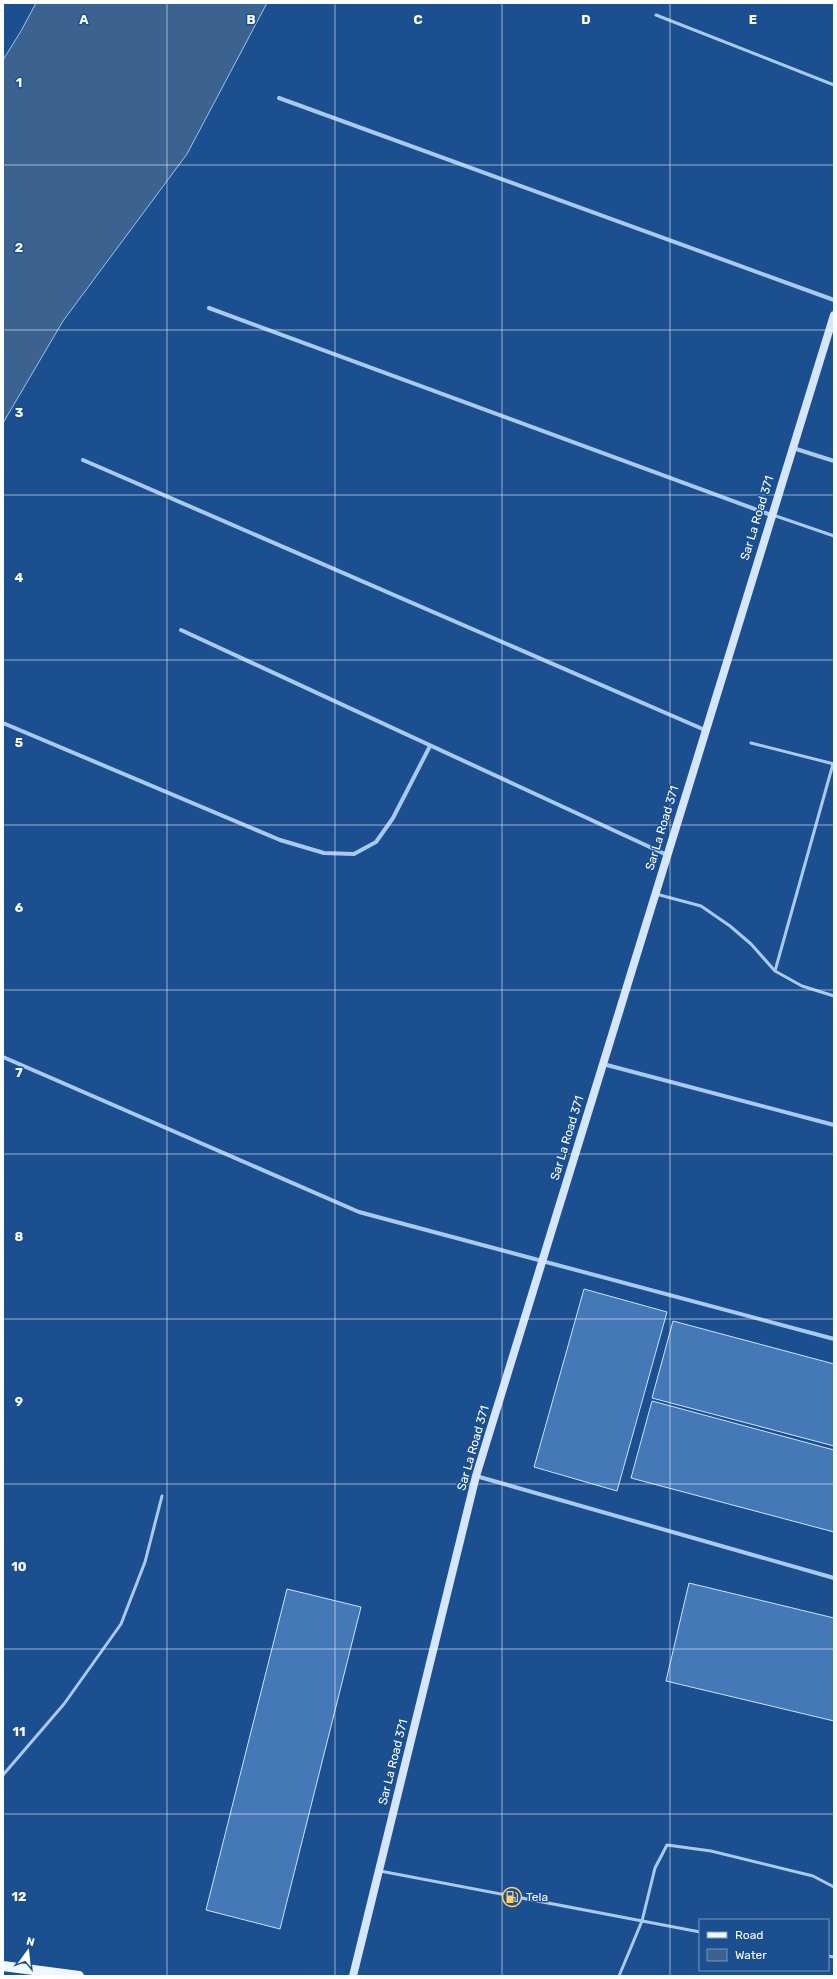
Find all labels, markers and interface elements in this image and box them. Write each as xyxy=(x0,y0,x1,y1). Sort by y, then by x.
text: A xyxy=(79,12,89,27)
text: B xyxy=(246,12,256,27)
text: C xyxy=(413,12,423,27)
text: D xyxy=(581,12,591,27)
text: E xyxy=(749,12,757,27)
text: 1 xyxy=(16,75,22,90)
text: 2 xyxy=(15,240,23,255)
text: 3 xyxy=(15,405,24,420)
street label: Sar La Road 371 xyxy=(738,474,776,562)
text: 4 xyxy=(15,570,24,585)
text: 5 xyxy=(15,735,23,750)
street label: Sar La Road 371 xyxy=(643,784,681,872)
text: 6 xyxy=(15,900,24,915)
text: 7 xyxy=(15,1065,23,1080)
street label: Sar La Road 371 xyxy=(548,1094,586,1182)
text: 8 xyxy=(15,1229,24,1244)
text: 9 xyxy=(15,1394,23,1409)
street label: Sar La Road 371 xyxy=(454,1404,492,1492)
text: 10 xyxy=(11,1559,27,1574)
street label: Sar La Road 371 xyxy=(376,1718,410,1806)
text: 11 xyxy=(13,1724,25,1739)
fuel station icon: Tela xyxy=(501,1886,523,1908)
text: 12 xyxy=(12,1889,26,1904)
place label: Tela xyxy=(526,1890,548,1904)
legend xyxy=(699,1919,829,1971)
text: Road xyxy=(735,1928,763,1942)
north arrow xyxy=(8,1931,48,1971)
text: N xyxy=(25,1935,36,1949)
text: Water xyxy=(735,1948,767,1962)

